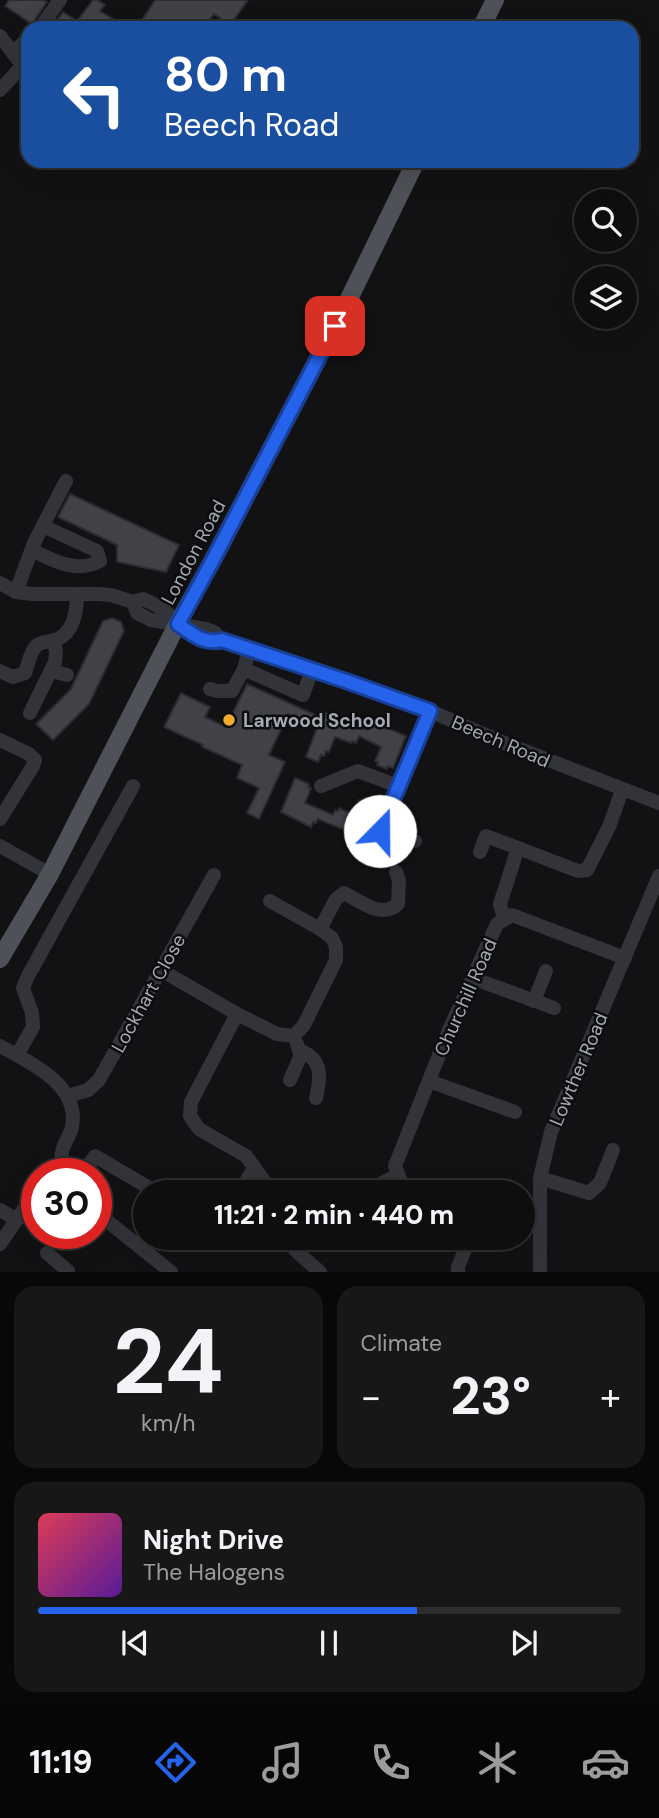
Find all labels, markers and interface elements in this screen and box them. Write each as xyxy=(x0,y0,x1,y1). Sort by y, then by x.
text: 80 m xyxy=(164,42,287,106)
icon: left xyxy=(49,49,140,140)
text: Beech Road xyxy=(164,104,339,146)
map controls xyxy=(574,189,637,329)
button: search xyxy=(574,189,637,252)
button: layers xyxy=(574,266,637,329)
pin xyxy=(305,296,365,356)
icon: arrive xyxy=(316,307,354,345)
street label: London Road xyxy=(155,496,232,609)
place label: Larwood School xyxy=(243,708,391,733)
street label: Beech Road xyxy=(448,710,554,773)
marker: Larwood School xyxy=(221,712,237,728)
position arrow xyxy=(343,794,417,868)
street label: Lockhart Close xyxy=(106,930,191,1057)
street label: Churchill Road xyxy=(428,934,503,1060)
street label: Lowther Road xyxy=(543,1009,614,1130)
speed limit sign: 30 xyxy=(21,1158,112,1249)
text: 11:21 · 2 min · 440 m xyxy=(214,1198,454,1232)
text: 24 xyxy=(113,1303,224,1421)
text: Climate xyxy=(361,1328,442,1358)
text: 23° xyxy=(451,1362,531,1430)
text: − xyxy=(361,1372,381,1422)
text: + xyxy=(600,1372,621,1422)
text: km/h xyxy=(141,1408,195,1438)
text: Night Drive xyxy=(143,1523,284,1557)
text: The Halogens xyxy=(143,1557,285,1587)
icon: previous xyxy=(116,1624,154,1662)
icon: pause xyxy=(310,1624,348,1662)
icon: next xyxy=(505,1624,543,1662)
icon: directions xyxy=(151,1738,200,1787)
icon: music xyxy=(258,1738,307,1787)
icon: phone xyxy=(366,1738,415,1787)
icon: climate xyxy=(473,1738,522,1787)
icon: car xyxy=(581,1738,630,1787)
text: 11:19 xyxy=(29,1741,93,1783)

